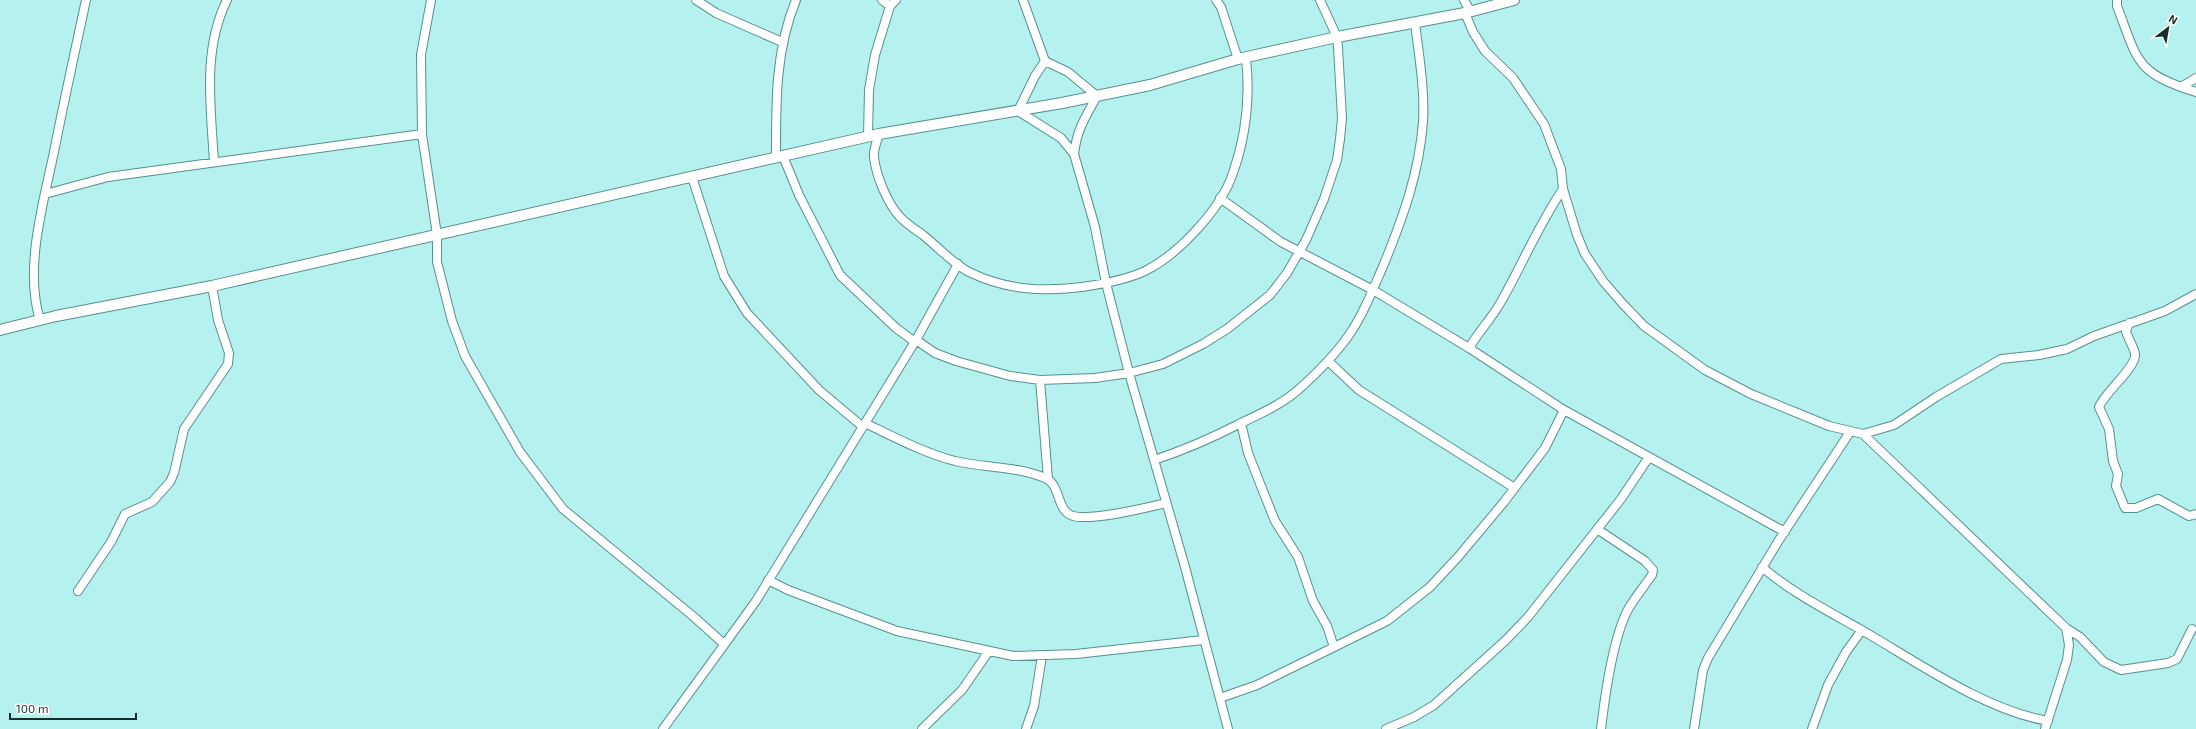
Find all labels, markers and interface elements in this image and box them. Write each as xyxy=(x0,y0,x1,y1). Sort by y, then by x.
north arrow xyxy=(2148,8,2188,48)
text: N xyxy=(2167,11,2180,27)
scale bar xyxy=(10,695,136,721)
text: 100 m xyxy=(16,701,48,715)

